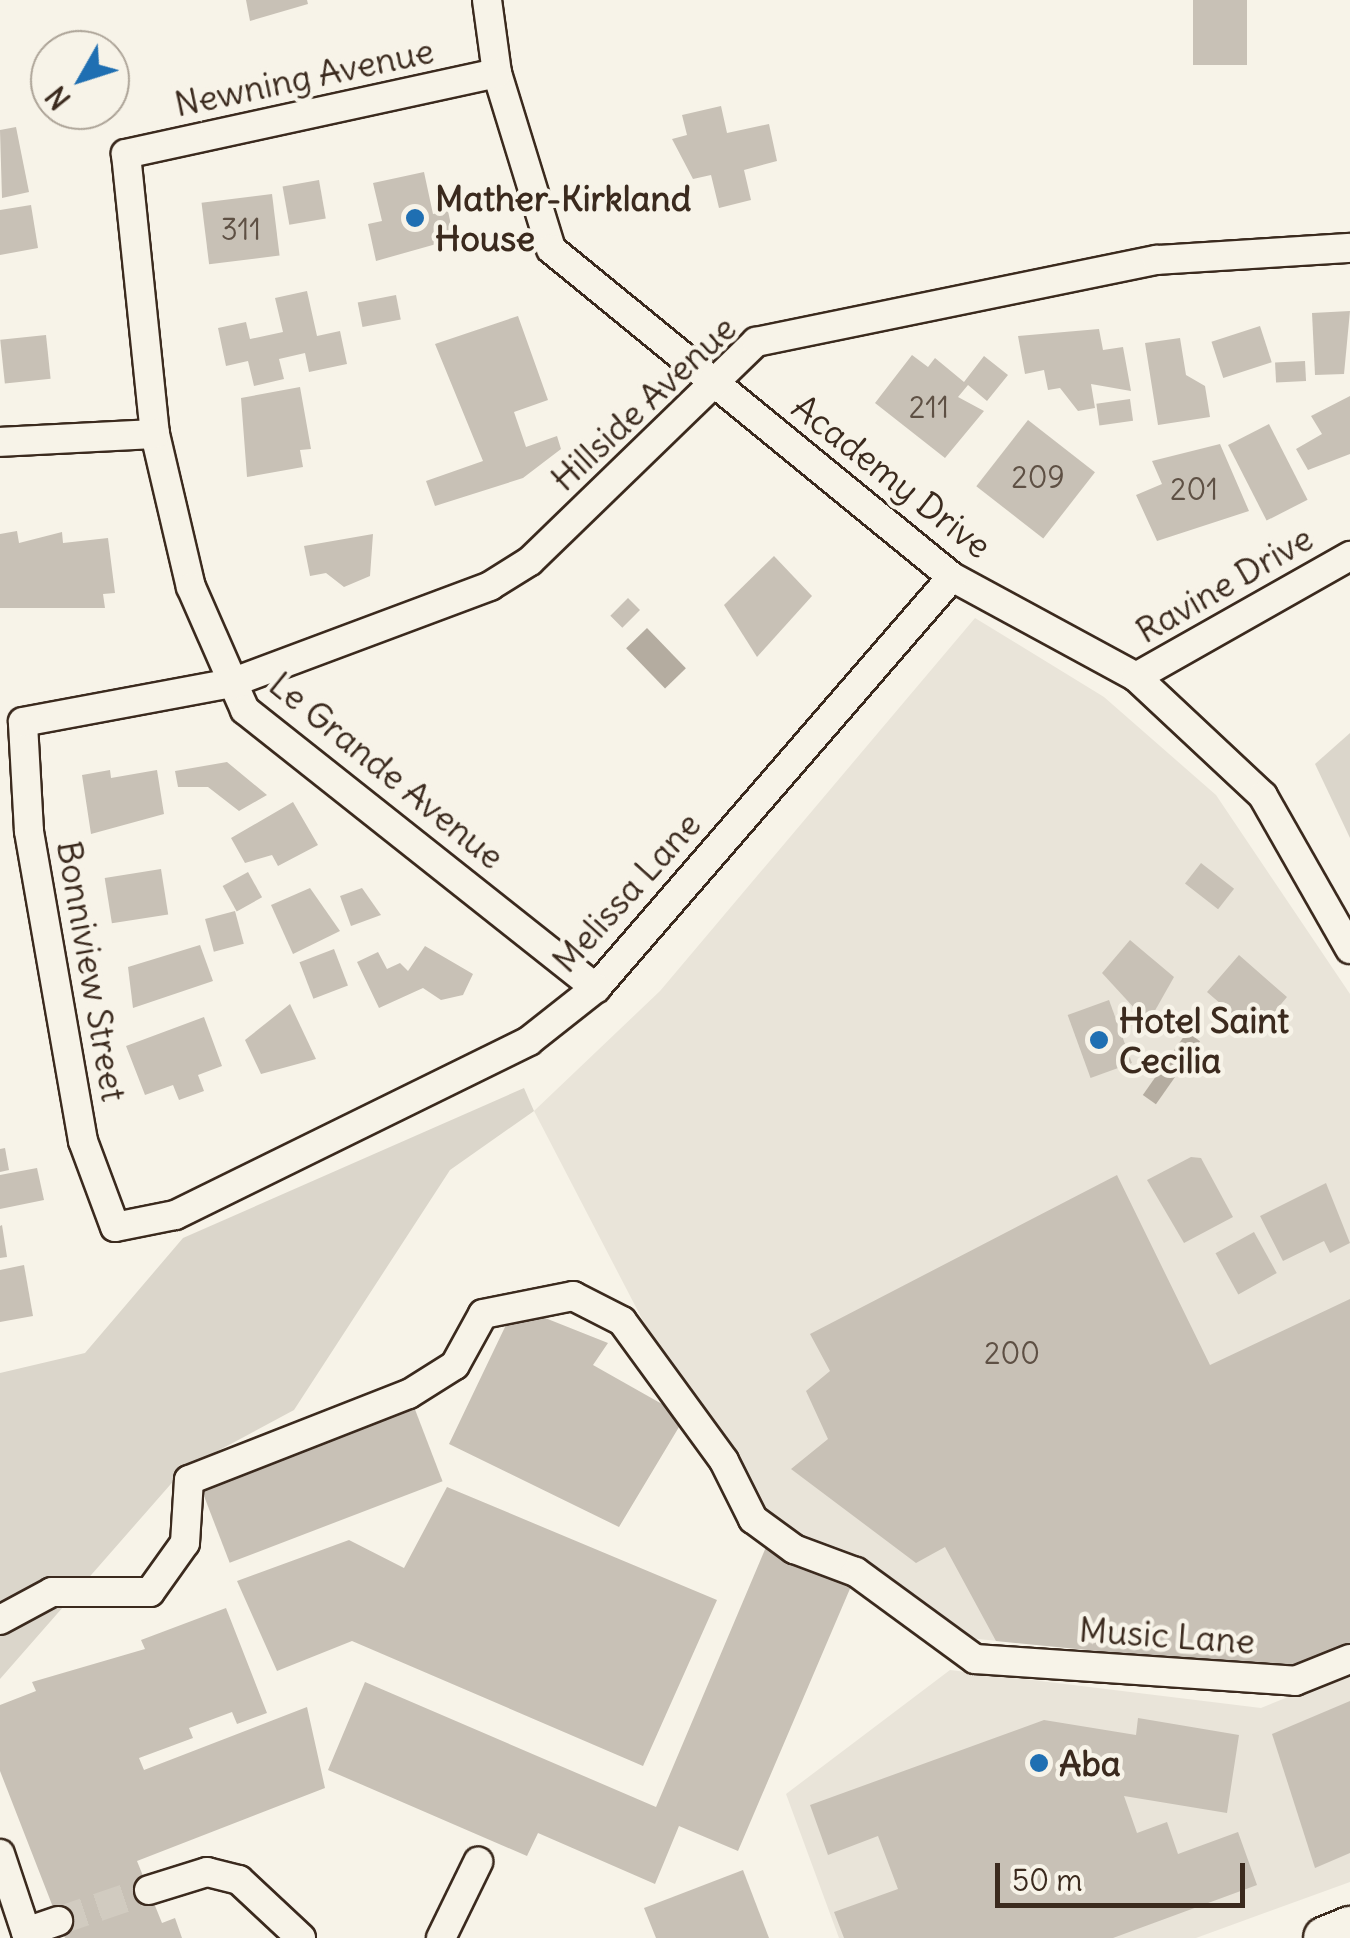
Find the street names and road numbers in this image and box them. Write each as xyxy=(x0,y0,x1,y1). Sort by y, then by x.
street label: Newning Avenue xyxy=(171,29,437,125)
street label: Hillside Avenue xyxy=(542,307,744,499)
street label: Academy Drive xyxy=(784,385,1000,567)
street label: Ravine Drive xyxy=(1128,517,1320,651)
street label: Le Grande Avenue xyxy=(261,663,513,877)
street label: Melissa Lane xyxy=(543,803,709,981)
street label: Bonniview Street xyxy=(48,837,136,1105)
street label: Music Lane xyxy=(1078,1608,1256,1662)

